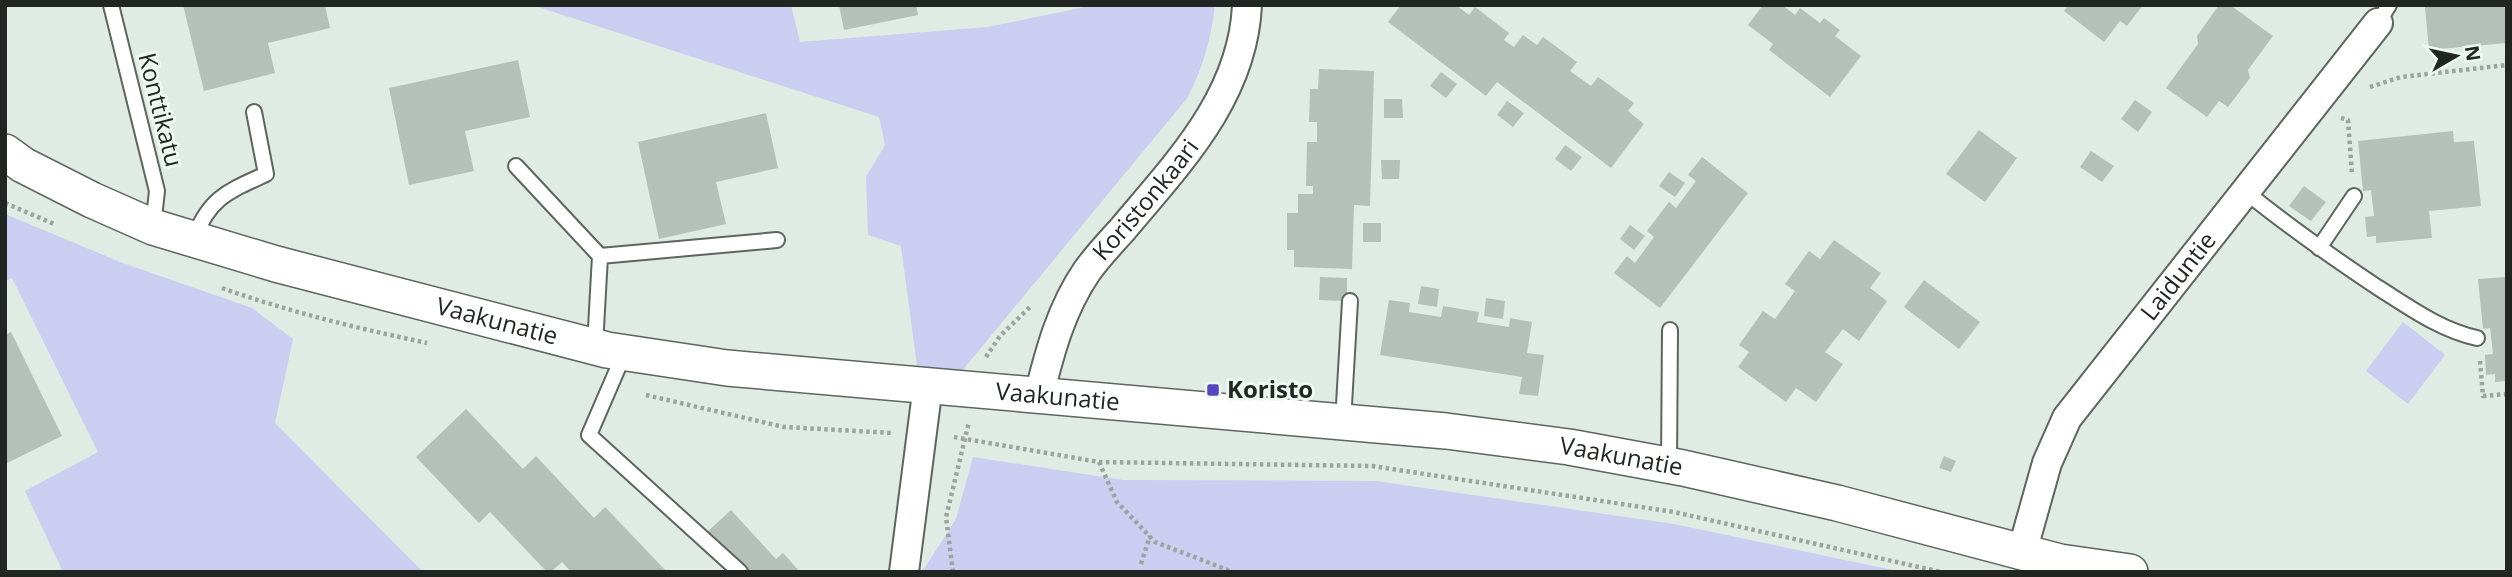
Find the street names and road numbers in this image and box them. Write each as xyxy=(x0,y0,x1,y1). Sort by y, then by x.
street label: Konttikatu xyxy=(131,49,192,170)
street label: Koristonkaari xyxy=(1084,132,1206,267)
street label: Laiduntie xyxy=(2132,224,2223,327)
street label: Vaakunatie xyxy=(433,288,562,352)
street label: Vaakunatie xyxy=(994,374,1121,417)
street label: Vaakunatie xyxy=(1558,428,1686,483)

